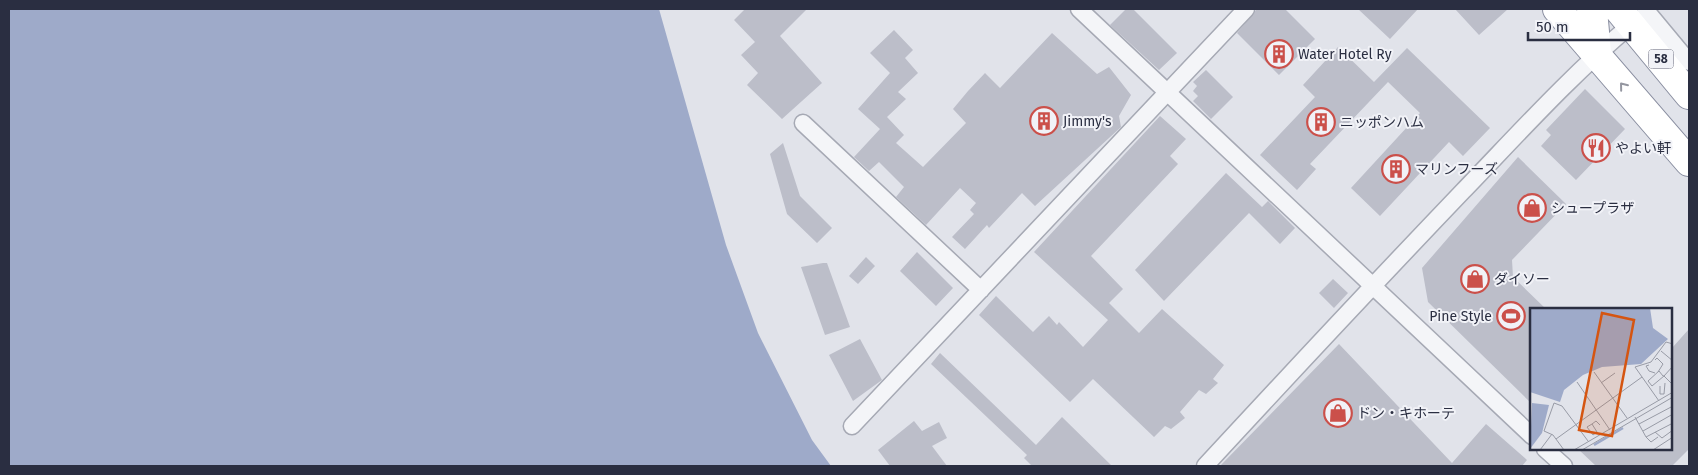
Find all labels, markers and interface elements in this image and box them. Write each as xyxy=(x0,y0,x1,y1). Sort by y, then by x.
scale bar xyxy=(1528,10,1630,42)
text: 50 m xyxy=(1536,18,1569,36)
building icon: Water Hotel Ry xyxy=(1264,39,1294,69)
place label: Water Hotel Ry xyxy=(1298,46,1392,63)
road number: 58 xyxy=(1648,50,1674,68)
one-way arrow xyxy=(1620,82,1629,91)
building icon: Jimmy's xyxy=(1029,106,1059,136)
building icon: ニッポンハム xyxy=(1306,107,1336,137)
place label: Jimmy's xyxy=(1063,113,1112,130)
place label: ニッポンハム xyxy=(1340,114,1424,131)
restaurant icon: やよい軒 xyxy=(1581,133,1611,163)
place label: やよい軒 xyxy=(1615,140,1671,157)
building icon: マリンフーズ xyxy=(1381,154,1411,184)
place label: マリンフーズ xyxy=(1415,161,1498,178)
shop icon: シュープラザ xyxy=(1517,193,1547,223)
place label: シュープラザ xyxy=(1551,200,1634,217)
shop icon: ダイソー xyxy=(1460,264,1490,294)
place label: ダイソー xyxy=(1494,271,1550,288)
sports icon: Pine Style xyxy=(1496,301,1526,331)
place label: Pine Style xyxy=(1429,308,1492,325)
inset map xyxy=(1530,308,1673,450)
shop icon: ドン・キホーテ xyxy=(1323,398,1353,428)
place label: ドン・キホーテ xyxy=(1357,405,1455,422)

